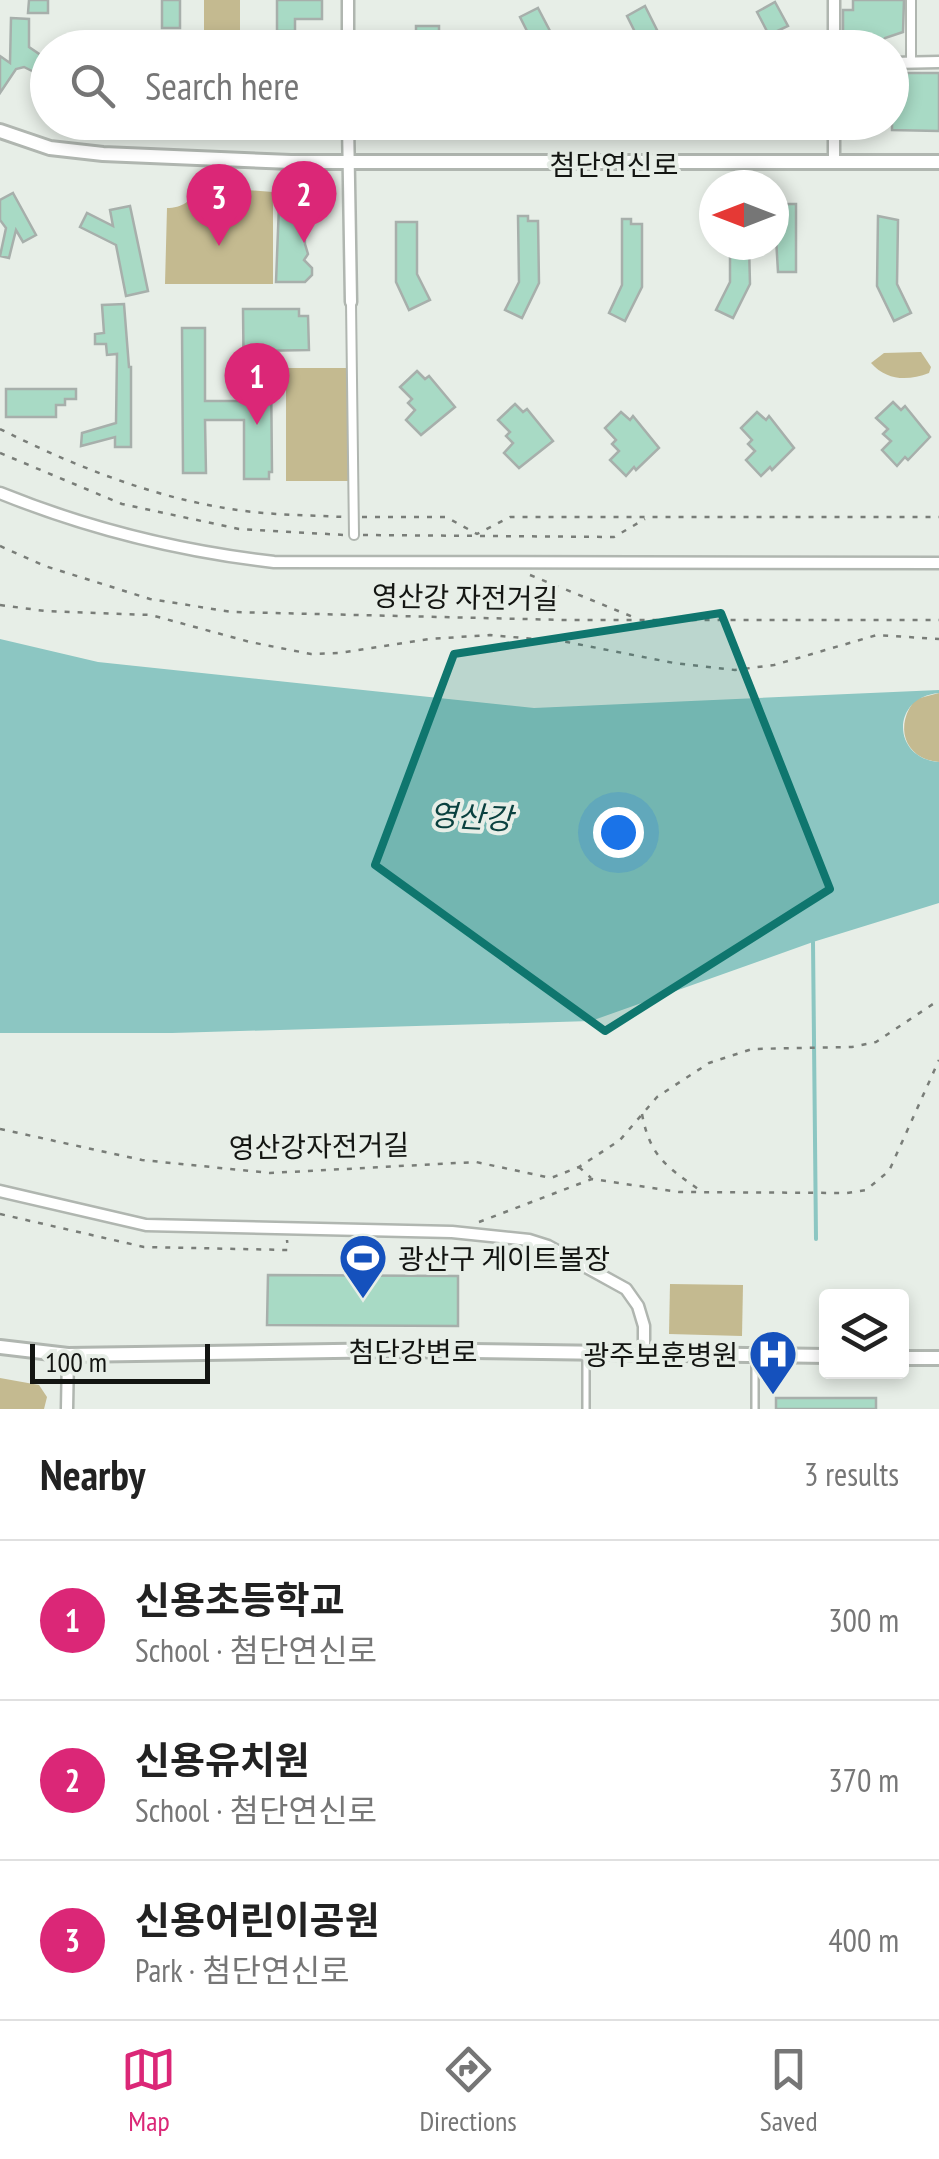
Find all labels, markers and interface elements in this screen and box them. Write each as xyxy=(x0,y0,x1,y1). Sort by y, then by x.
search box xyxy=(30,30,909,140)
icon: search xyxy=(65,58,120,113)
text: Search here xyxy=(145,61,299,110)
street label: 첨단연신로 xyxy=(550,146,678,183)
pin: 2 xyxy=(272,160,336,243)
pin: 3 xyxy=(186,164,252,246)
north arrow xyxy=(699,170,789,260)
pin: 1 xyxy=(224,342,290,425)
street label: 영산강 자전거길 xyxy=(372,577,558,617)
water label: 영산강 xyxy=(429,794,517,838)
your location xyxy=(593,807,644,858)
street label: 영산강자전거길 xyxy=(229,1126,409,1166)
sports icon: 광산구 게이트볼장 xyxy=(337,1232,389,1300)
place label: 광산구 게이트볼장 xyxy=(398,1240,610,1277)
map controls xyxy=(819,1289,909,1379)
button: layers xyxy=(819,1289,909,1379)
hospital icon: 광주보훈병원 xyxy=(747,1328,799,1396)
street label: 첨단강변로 xyxy=(349,1333,477,1370)
place label: 광주보훈병원 xyxy=(583,1336,738,1373)
scale bar xyxy=(30,1339,210,1384)
text: 100 m xyxy=(45,1343,107,1380)
text: Nearby xyxy=(40,1447,145,1502)
text: 3 results xyxy=(804,1453,899,1495)
text: 신용초등학교 xyxy=(135,1575,345,1624)
text: 1 xyxy=(65,1599,80,1641)
text: 300 m xyxy=(828,1599,899,1641)
text: School · 첨단연신로 xyxy=(135,1629,377,1671)
text: 신용유치원 xyxy=(135,1735,310,1784)
text: 2 xyxy=(65,1759,80,1801)
text: 370 m xyxy=(828,1759,899,1801)
text: School · 첨단연신로 xyxy=(135,1789,377,1831)
text: 신용어린이공원 xyxy=(135,1895,380,1944)
text: 3 xyxy=(65,1919,80,1961)
text: 400 m xyxy=(828,1919,899,1961)
text: Park · 첨단연신로 xyxy=(135,1949,349,1991)
tab: Map xyxy=(121,2042,176,2139)
tab: Directions xyxy=(419,2042,517,2139)
tab: Saved xyxy=(760,2042,818,2139)

